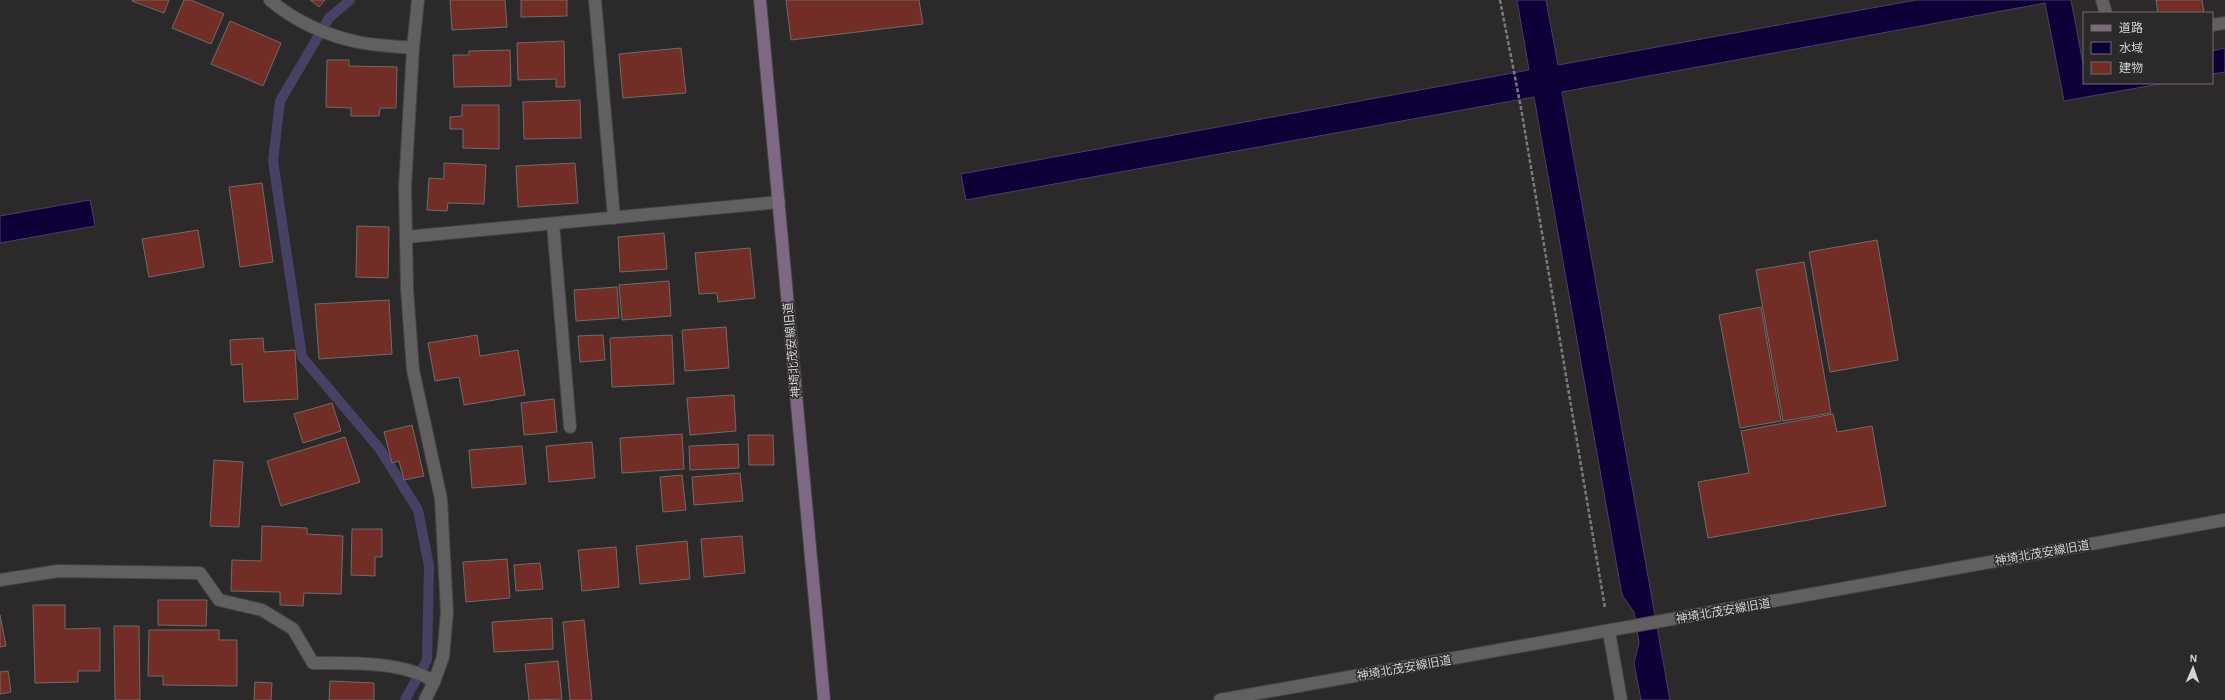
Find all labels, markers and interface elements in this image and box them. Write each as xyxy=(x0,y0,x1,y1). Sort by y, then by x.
legend xyxy=(2083,12,2213,84)
text: 道路 xyxy=(2119,21,2143,34)
text: 水域 xyxy=(2119,42,2143,54)
text: 建物 xyxy=(2119,61,2143,74)
street label: 神埼北茂安線旧道 xyxy=(781,302,802,398)
street label: 神埼北茂安線旧道 xyxy=(1994,538,2090,567)
street label: 神埼北茂安線旧道 xyxy=(1675,596,1771,625)
north arrow xyxy=(2173,648,2213,688)
street label: 神埼北茂安線旧道 xyxy=(1356,653,1452,682)
text: N xyxy=(2189,653,2197,664)

